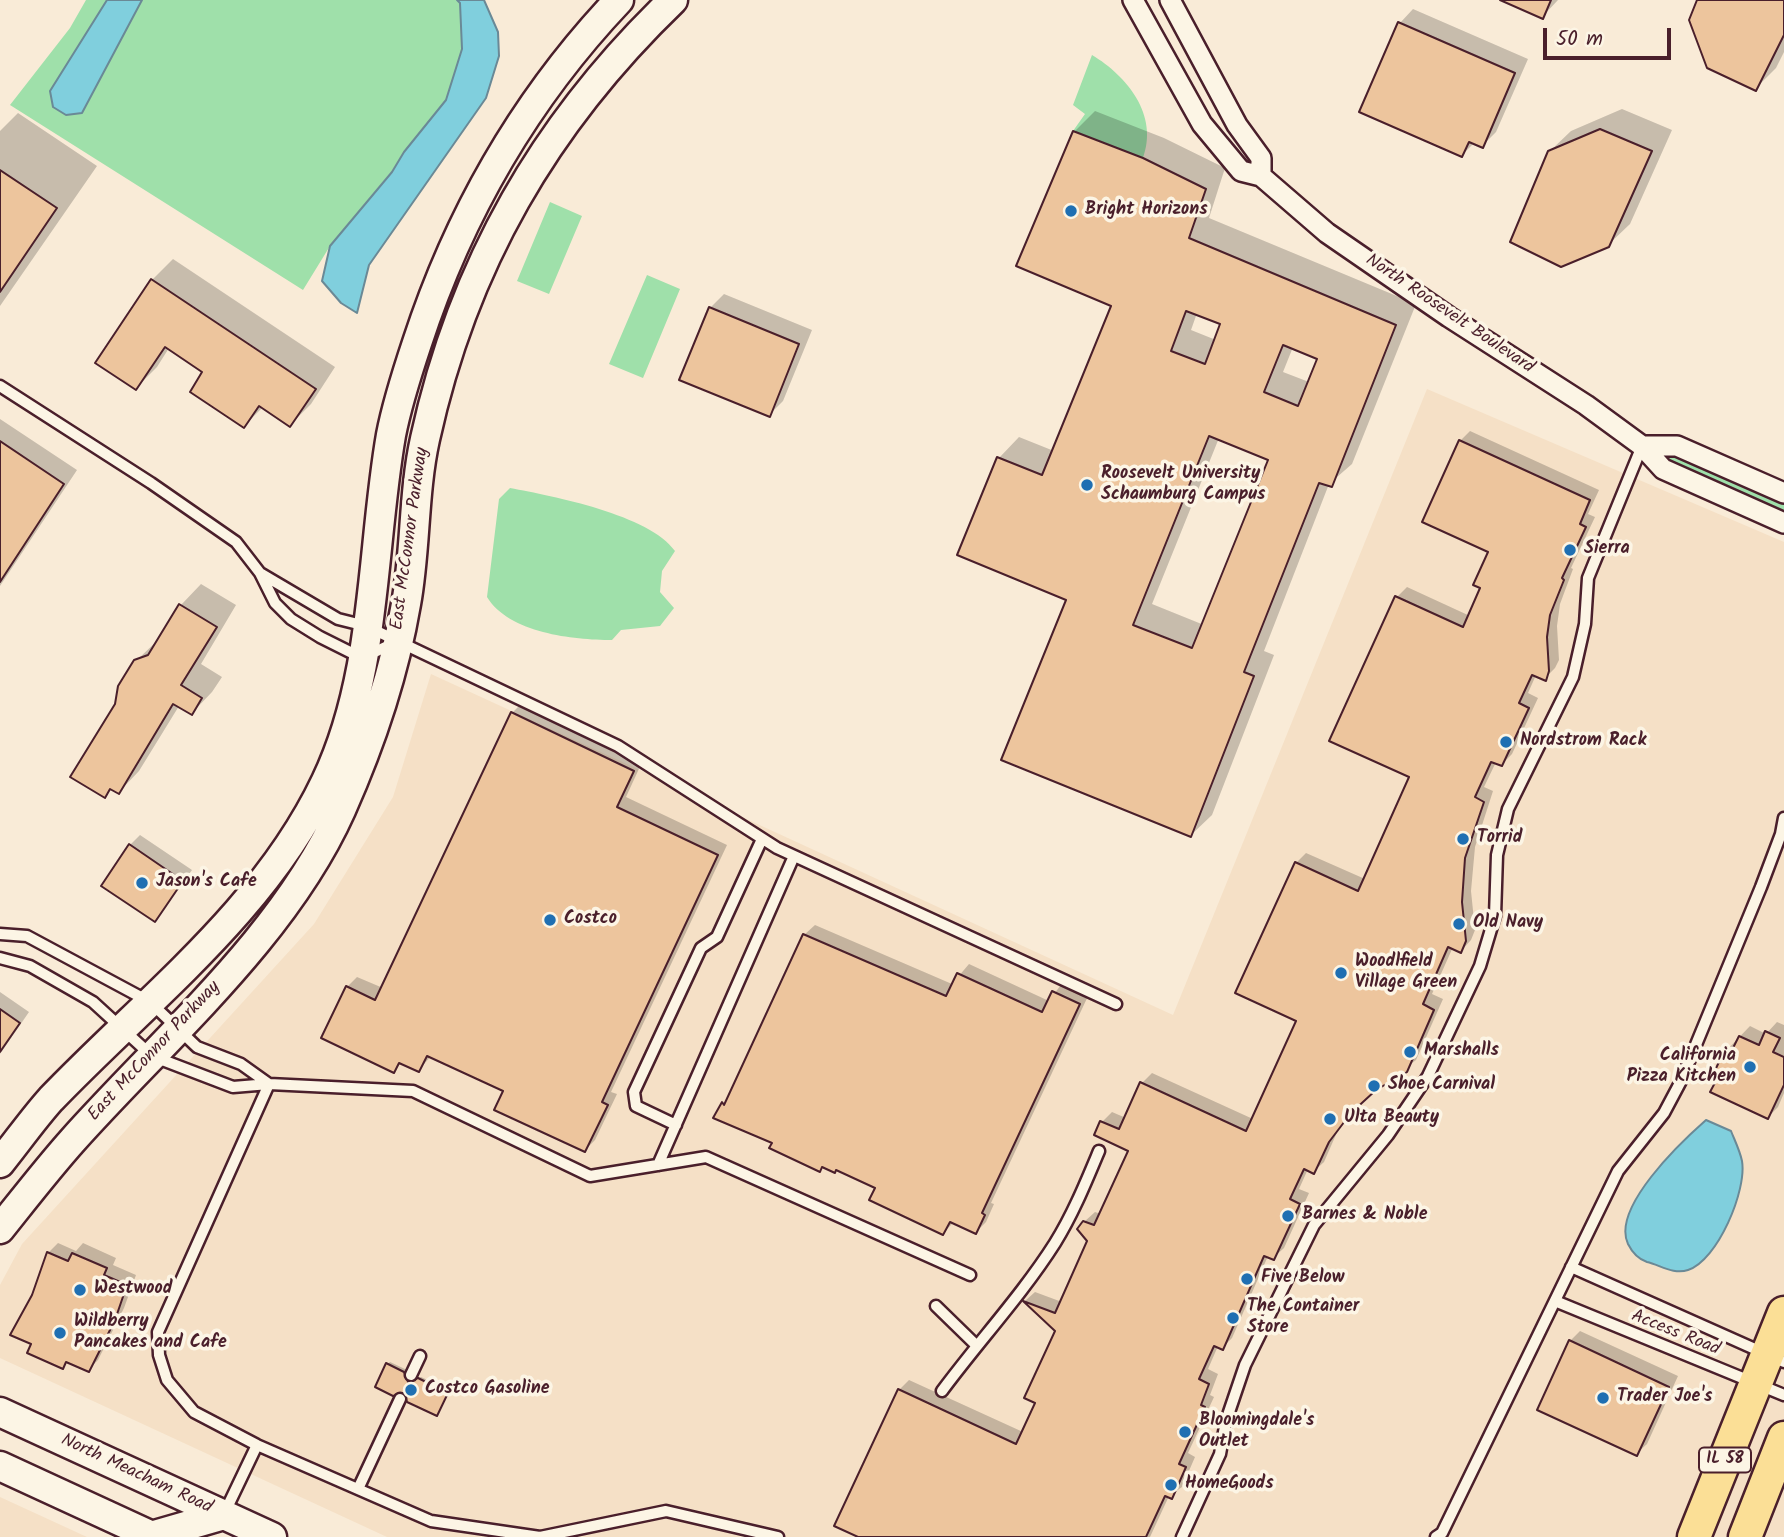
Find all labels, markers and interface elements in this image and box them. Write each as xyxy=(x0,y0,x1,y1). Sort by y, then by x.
scale bar xyxy=(1546,14,1674,58)
text: 50 m xyxy=(1556,23,1603,56)
place label: Bright Horizons xyxy=(1085,200,1208,222)
marker: Bright Horizons xyxy=(1063,203,1079,219)
street label: North Roosevelt Boulevard xyxy=(1361,250,1537,380)
street label: East McConnor Parkway xyxy=(387,446,435,632)
place label: Roosevelt University Schaumburg Campus xyxy=(1101,464,1265,506)
marker: Roosevelt University Schaumburg Campus xyxy=(1079,477,1095,493)
place label: Sierra xyxy=(1584,539,1630,561)
marker: Sierra xyxy=(1562,542,1578,558)
place label: Nordstrom Rack xyxy=(1520,731,1646,753)
marker: Nordstrom Rack xyxy=(1498,734,1514,750)
place label: Torrid xyxy=(1477,828,1522,850)
marker: Torrid xyxy=(1455,831,1471,847)
place label: Jason's Cafe xyxy=(156,872,257,894)
marker: Jason's Cafe xyxy=(134,875,150,891)
place label: Costco xyxy=(564,909,617,931)
marker: Costco xyxy=(542,912,558,928)
place label: Old Navy xyxy=(1473,913,1543,935)
marker: Old Navy xyxy=(1451,916,1467,932)
place label: Woodlfield Village Green xyxy=(1355,952,1457,995)
marker: Woodlfield Village Green xyxy=(1333,965,1349,981)
street label: East McConnor Parkway xyxy=(84,977,226,1127)
place label: Marshalls xyxy=(1424,1041,1499,1063)
marker: Marshalls xyxy=(1402,1044,1418,1060)
place label: California Pizza Kitchen xyxy=(1627,1046,1736,1088)
marker: California Pizza Kitchen xyxy=(1742,1059,1758,1075)
place label: Shoe Carnival xyxy=(1388,1075,1495,1097)
marker: Shoe Carnival xyxy=(1366,1078,1382,1094)
place label: Ulta Beauty xyxy=(1344,1108,1439,1130)
marker: Ulta Beauty xyxy=(1322,1111,1338,1127)
place label: Barnes & Noble xyxy=(1302,1205,1427,1227)
marker: Barnes & Noble xyxy=(1280,1208,1296,1224)
place label: Five Below xyxy=(1261,1268,1345,1290)
marker: Five Below xyxy=(1239,1271,1255,1287)
place label: Westwood xyxy=(94,1279,172,1301)
marker: Westwood xyxy=(72,1282,88,1298)
place label: The Container Store xyxy=(1247,1297,1359,1340)
street label: Access Road xyxy=(1628,1306,1722,1362)
marker: The Container Store xyxy=(1225,1310,1241,1326)
place label: Wildberry Pancakes and Cafe xyxy=(74,1312,227,1354)
marker: Wildberry Pancakes and Cafe xyxy=(52,1325,68,1341)
place label: Costco Gasoline xyxy=(425,1379,550,1401)
marker: Costco Gasoline xyxy=(403,1382,419,1398)
place label: Trader Joe's xyxy=(1617,1387,1713,1409)
marker: Trader Joe's xyxy=(1595,1390,1611,1406)
place label: Bloomingdale's Outlet xyxy=(1199,1411,1314,1454)
marker: Bloomingdale's Outlet xyxy=(1177,1424,1193,1440)
street label: North Meacham Road xyxy=(57,1430,215,1520)
road number: IL 58 xyxy=(1699,1448,1751,1472)
place label: HomeGoods xyxy=(1185,1474,1274,1496)
marker: HomeGoods xyxy=(1163,1477,1179,1493)

